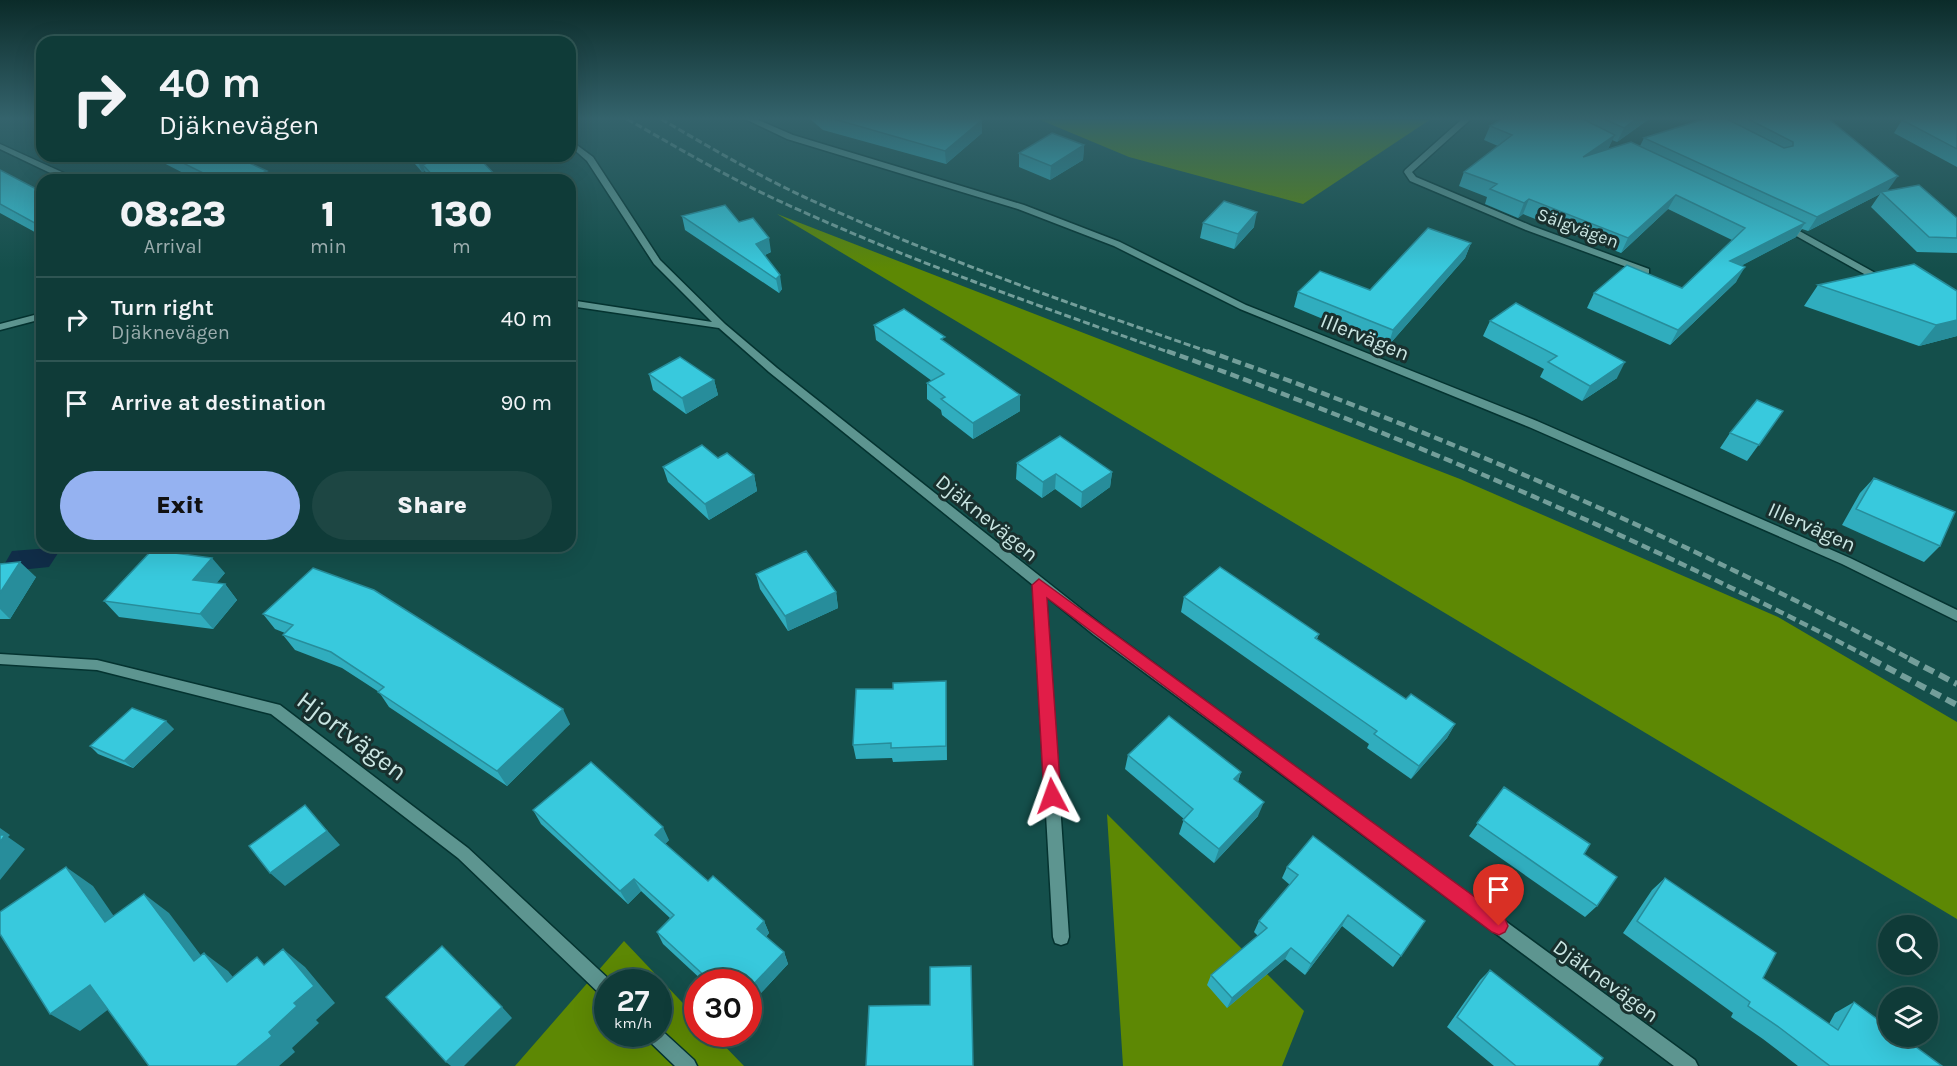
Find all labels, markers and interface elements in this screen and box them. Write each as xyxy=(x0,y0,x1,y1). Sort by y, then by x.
text: 40 m xyxy=(159,58,261,108)
icon: right xyxy=(60,60,138,138)
text: Djäknevägen xyxy=(159,109,319,141)
text: 08:23 xyxy=(120,193,226,235)
text: 1 xyxy=(321,193,335,235)
text: 130 xyxy=(430,193,492,235)
street label: Sälgvägen xyxy=(1534,203,1622,253)
text: Arrival xyxy=(144,235,202,258)
text: min xyxy=(310,235,347,258)
text: m xyxy=(452,235,471,258)
text: Turn right xyxy=(111,295,214,321)
icon: right xyxy=(60,303,93,336)
text: 40 m xyxy=(501,306,552,332)
street label: Illervägen xyxy=(1317,308,1413,366)
text: Djäknevägen xyxy=(111,321,230,344)
icon: arrive xyxy=(60,387,93,420)
text: Arrive at destination xyxy=(111,390,326,416)
text: 90 m xyxy=(500,390,552,416)
street label: Djäknevägen xyxy=(931,469,1043,567)
button: Exit xyxy=(60,471,300,540)
button: Share xyxy=(312,471,552,540)
street label: Illervägen xyxy=(1764,497,1860,557)
street label: Hjortvägen xyxy=(291,684,413,788)
position arrow xyxy=(1020,764,1084,828)
pin xyxy=(1473,864,1524,926)
icon: arrive xyxy=(1482,873,1515,906)
map controls xyxy=(1878,915,1938,1047)
button: search xyxy=(1878,915,1938,975)
street label: Djäknevägen xyxy=(1548,935,1664,1027)
speed limit sign: 30 xyxy=(684,969,762,1047)
text: 27 xyxy=(616,983,650,1019)
button: layers xyxy=(1878,987,1938,1047)
text: km/h xyxy=(614,1014,652,1032)

